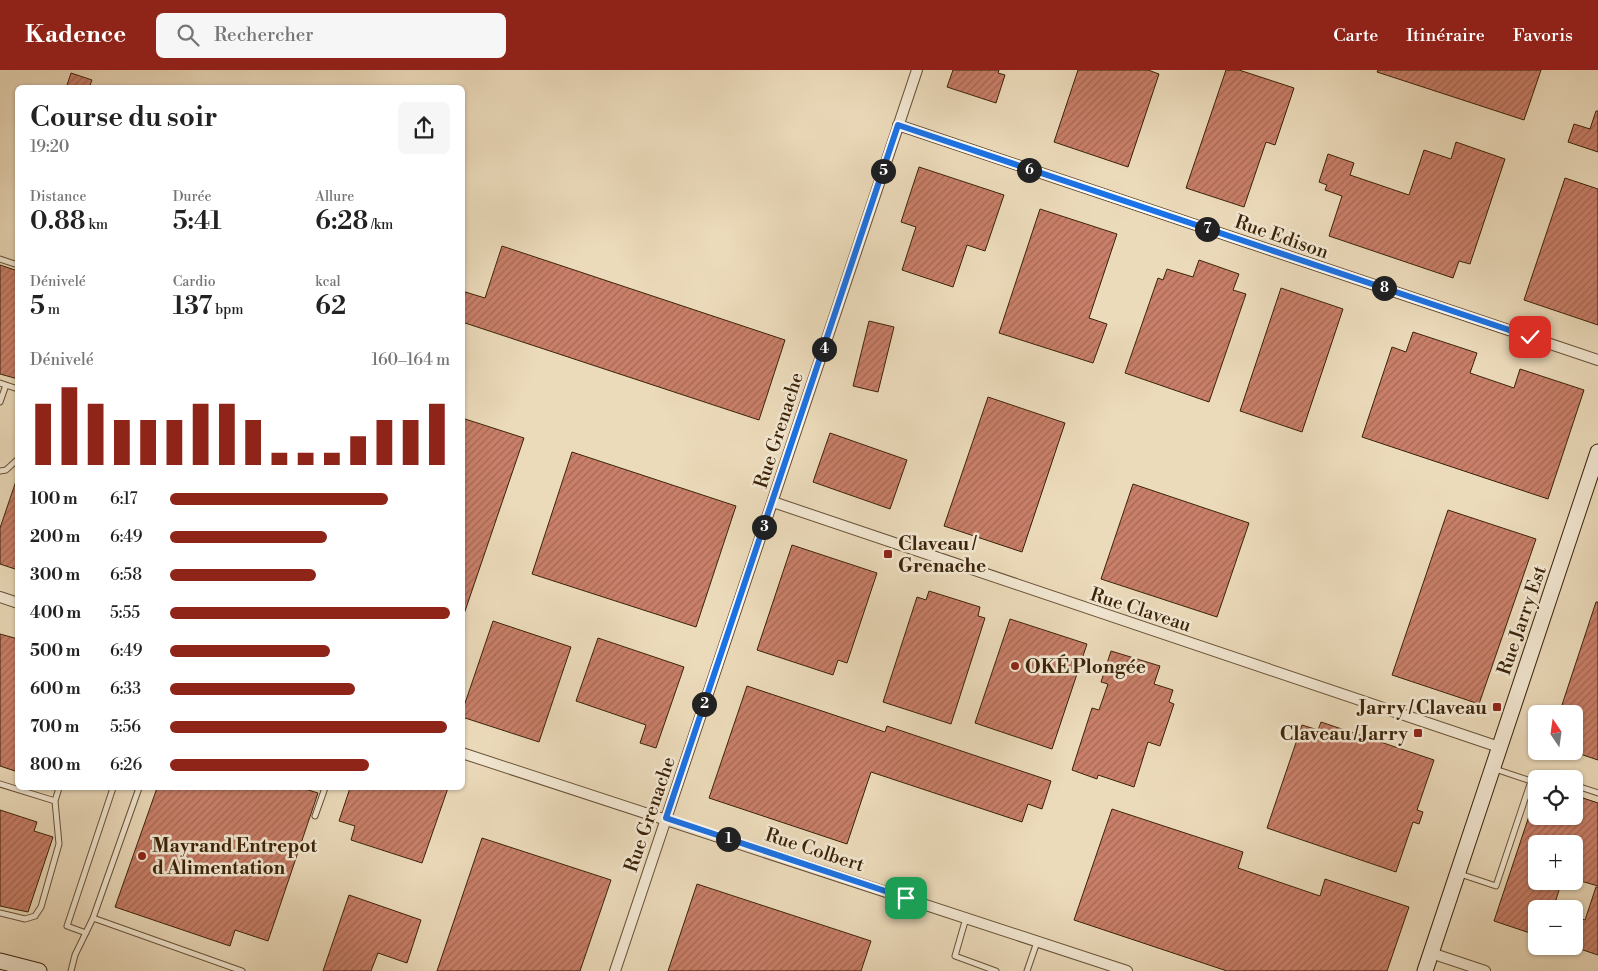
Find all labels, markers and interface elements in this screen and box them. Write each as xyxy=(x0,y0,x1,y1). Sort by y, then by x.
search box xyxy=(156,13,506,58)
text: Kadence xyxy=(25,20,126,50)
icon: search xyxy=(174,21,202,49)
text: Rechercher xyxy=(214,23,314,47)
text: Carte xyxy=(1333,24,1378,47)
text: Itinéraire xyxy=(1406,24,1485,47)
text: Favoris xyxy=(1513,24,1573,47)
text: Course du soir xyxy=(30,100,218,135)
button: share xyxy=(398,102,450,154)
text: 19:20 xyxy=(30,137,69,157)
pin: 5 xyxy=(870,158,896,184)
pin: 6 xyxy=(1016,158,1042,182)
text: 6 xyxy=(1025,161,1034,179)
text: 5 xyxy=(879,162,888,180)
text: Distance xyxy=(30,188,87,206)
text: Durée xyxy=(173,188,212,206)
text: Allure xyxy=(315,188,354,206)
text: 0.88 xyxy=(30,206,86,237)
text: 5:41 xyxy=(173,206,222,237)
text: 6:28 xyxy=(315,206,368,237)
street label: Rue Edison xyxy=(1231,210,1332,264)
text: km xyxy=(86,216,108,234)
text: /km xyxy=(368,216,393,234)
pin: 7 xyxy=(1194,216,1220,242)
text: 7 xyxy=(1203,220,1212,238)
text: Dénivelé xyxy=(30,273,86,291)
text: Cardio xyxy=(173,273,216,291)
text: kcal xyxy=(315,273,341,291)
pin: 8 xyxy=(1372,276,1396,300)
text: 8 xyxy=(1380,279,1389,297)
text: 5 xyxy=(30,291,45,322)
text: 137 xyxy=(173,291,212,322)
text: 62 xyxy=(315,291,346,322)
text: m xyxy=(45,301,60,319)
text: bpm xyxy=(212,301,244,319)
pin xyxy=(1509,316,1551,358)
icon: check xyxy=(1516,323,1544,351)
pin: 4 xyxy=(812,336,836,362)
text: 4 xyxy=(820,340,829,358)
text: Dénivelé xyxy=(30,350,94,370)
text: 160–164 m xyxy=(372,350,450,370)
street label: Rue Grenache xyxy=(749,369,809,491)
text: 100 m xyxy=(30,489,78,509)
text: 6:17 xyxy=(110,489,137,509)
pin: 3 xyxy=(752,514,776,540)
text: 3 xyxy=(760,518,769,536)
text: 200 m xyxy=(30,527,80,547)
text: 6:49 xyxy=(110,527,143,547)
place label: Claveau / Grenache xyxy=(898,532,986,578)
marker: Claveau / Grenache xyxy=(882,548,894,560)
street label: Rue Jarry Est xyxy=(1492,562,1552,678)
text: 300 m xyxy=(30,565,80,585)
text: 6:58 xyxy=(110,565,142,585)
street label: Rue Claveau xyxy=(1087,582,1194,638)
text: 400 m xyxy=(30,603,81,623)
text: 5:55 xyxy=(110,603,140,623)
text: 500 m xyxy=(30,641,80,661)
text: 6:49 xyxy=(110,641,143,661)
place label: OKÉ Plongée xyxy=(1025,654,1146,679)
marker: OKÉ Plongée xyxy=(1009,660,1021,672)
text: 600 m xyxy=(30,679,80,699)
text: 6:33 xyxy=(110,679,141,699)
pin: 2 xyxy=(692,692,716,716)
text: 2 xyxy=(700,695,709,713)
place label: Jarry / Claveau xyxy=(1356,696,1487,720)
marker: Jarry / Claveau xyxy=(1491,701,1503,713)
north arrow xyxy=(1528,705,1582,760)
map controls xyxy=(1528,705,1583,955)
text: 700 m xyxy=(30,717,79,737)
text: 5:56 xyxy=(110,717,141,737)
place label: Claveau / Jarry xyxy=(1280,722,1408,746)
marker: Claveau / Jarry xyxy=(1412,727,1424,739)
street label: Rue Grenache xyxy=(619,753,681,875)
text: 800 m xyxy=(30,755,81,775)
text: 6:26 xyxy=(110,755,142,775)
button: locate xyxy=(1528,770,1583,825)
street label: Rue Colbert xyxy=(762,823,868,877)
pin: 1 xyxy=(716,826,740,852)
text: 1 xyxy=(725,830,732,848)
place label: Mayrand Entrepot d Alimentation xyxy=(152,834,317,880)
button: + xyxy=(1528,835,1583,890)
marker: Mayrand Entrepot d Alimentation xyxy=(136,850,148,862)
pin xyxy=(885,877,927,919)
icon: arrive xyxy=(892,884,920,912)
button: − xyxy=(1528,900,1583,955)

